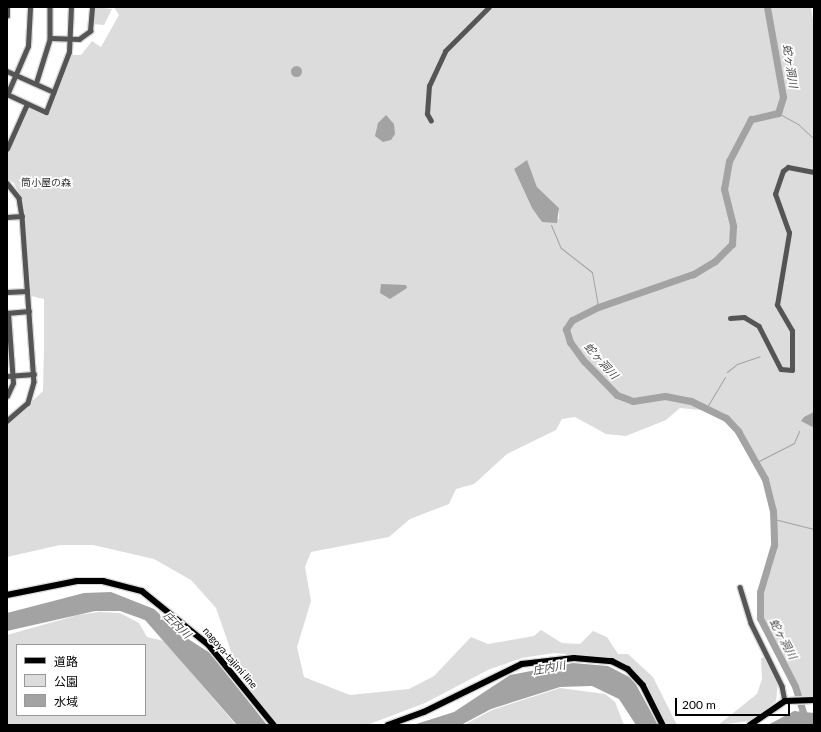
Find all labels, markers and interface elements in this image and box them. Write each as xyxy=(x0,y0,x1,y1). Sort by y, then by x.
water label: 蛇ヶ洞川 xyxy=(780,43,800,89)
park label: 筒小屋の森 xyxy=(21,177,71,189)
water label: 蛇ヶ洞川 xyxy=(581,340,621,382)
water label: 庄内川 xyxy=(161,609,193,641)
water label: 蛇ヶ洞川 xyxy=(767,616,799,662)
street label: nagoya-tajimi line xyxy=(200,625,260,691)
legend xyxy=(16,644,146,716)
text: 道路 xyxy=(54,654,78,669)
water label: 庄内川 xyxy=(532,659,566,677)
text: 公園 xyxy=(54,674,78,689)
scale bar xyxy=(677,690,792,716)
text: 水域 xyxy=(54,694,78,709)
text: 200 m xyxy=(682,697,716,712)

